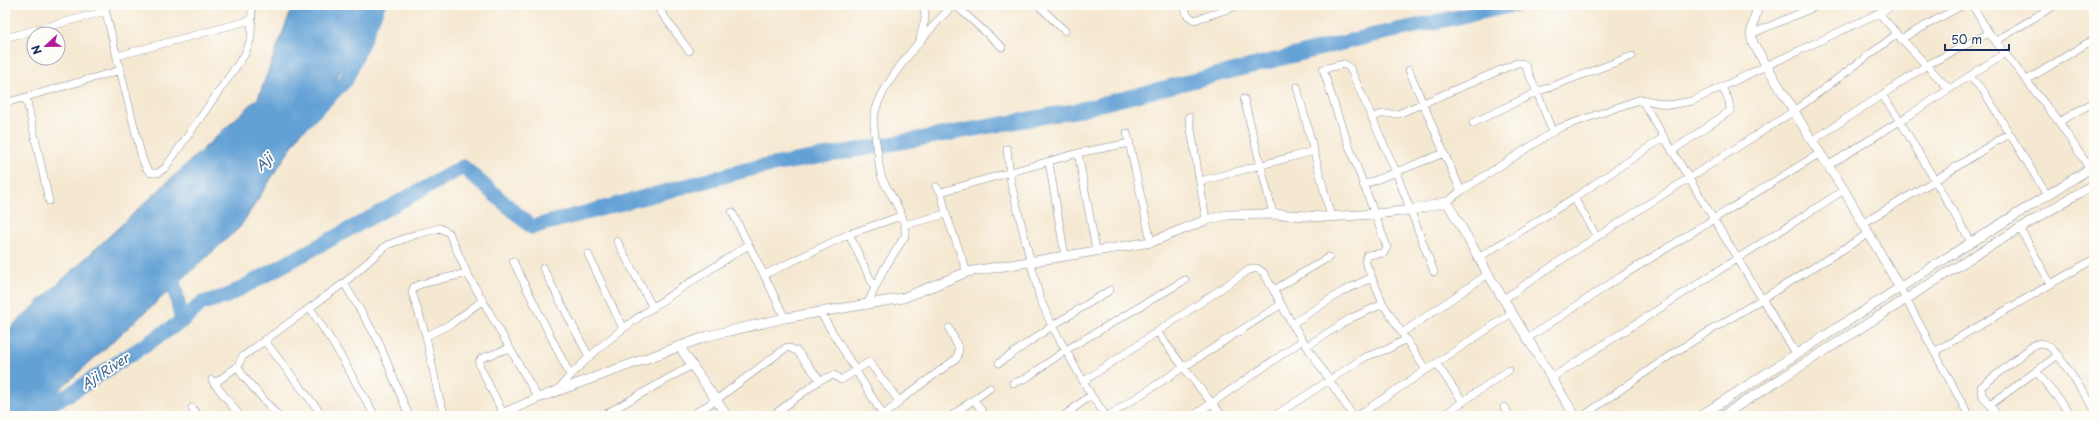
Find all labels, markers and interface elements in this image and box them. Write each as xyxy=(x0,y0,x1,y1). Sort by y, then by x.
north arrow xyxy=(26,26,66,66)
scale bar xyxy=(1945,26,2009,52)
text: 50 m xyxy=(1951,30,1982,48)
text: N xyxy=(27,42,46,57)
water label: Aji xyxy=(251,147,278,175)
water label: Aji River xyxy=(77,347,134,393)

